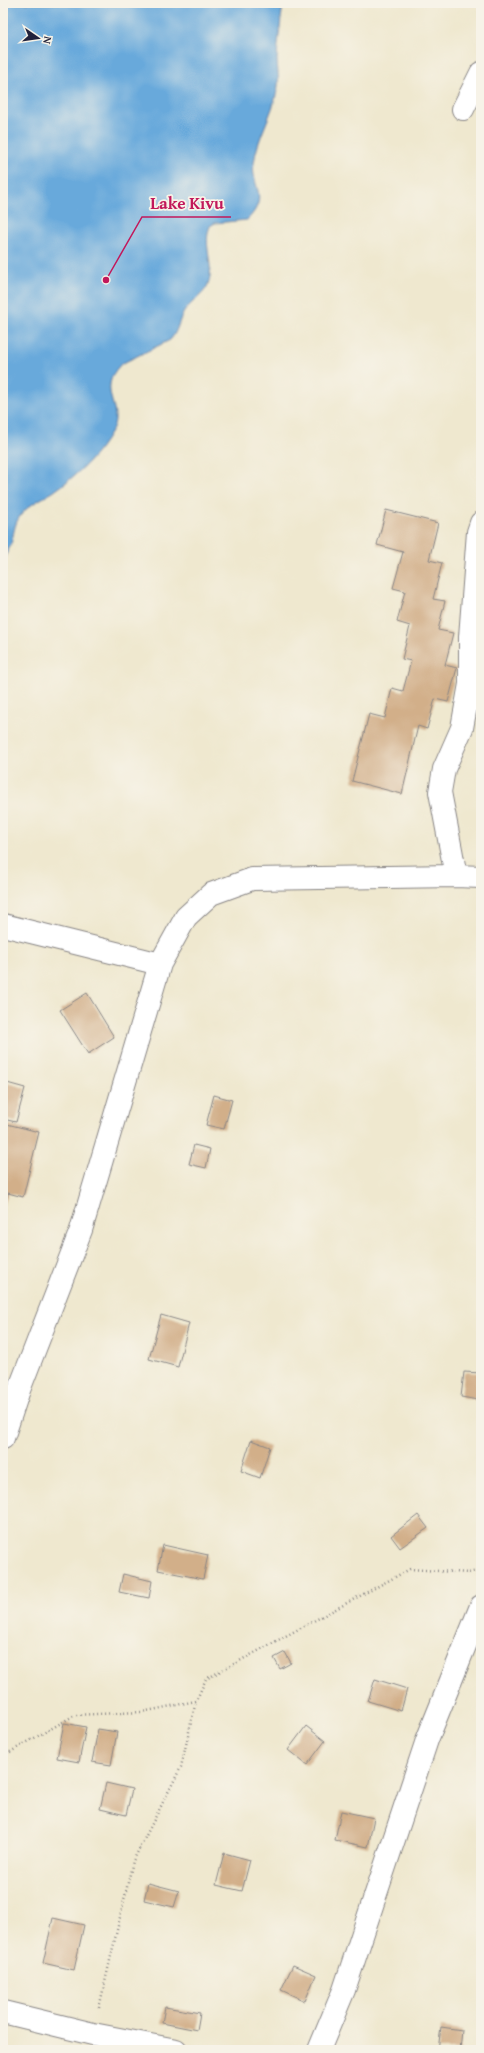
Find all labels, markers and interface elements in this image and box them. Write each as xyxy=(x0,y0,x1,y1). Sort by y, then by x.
north arrow xyxy=(18,18,58,58)
text: N xyxy=(39,35,56,46)
callout: Lake Kivu xyxy=(142,188,231,217)
text: Lake Kivu xyxy=(150,190,224,215)

